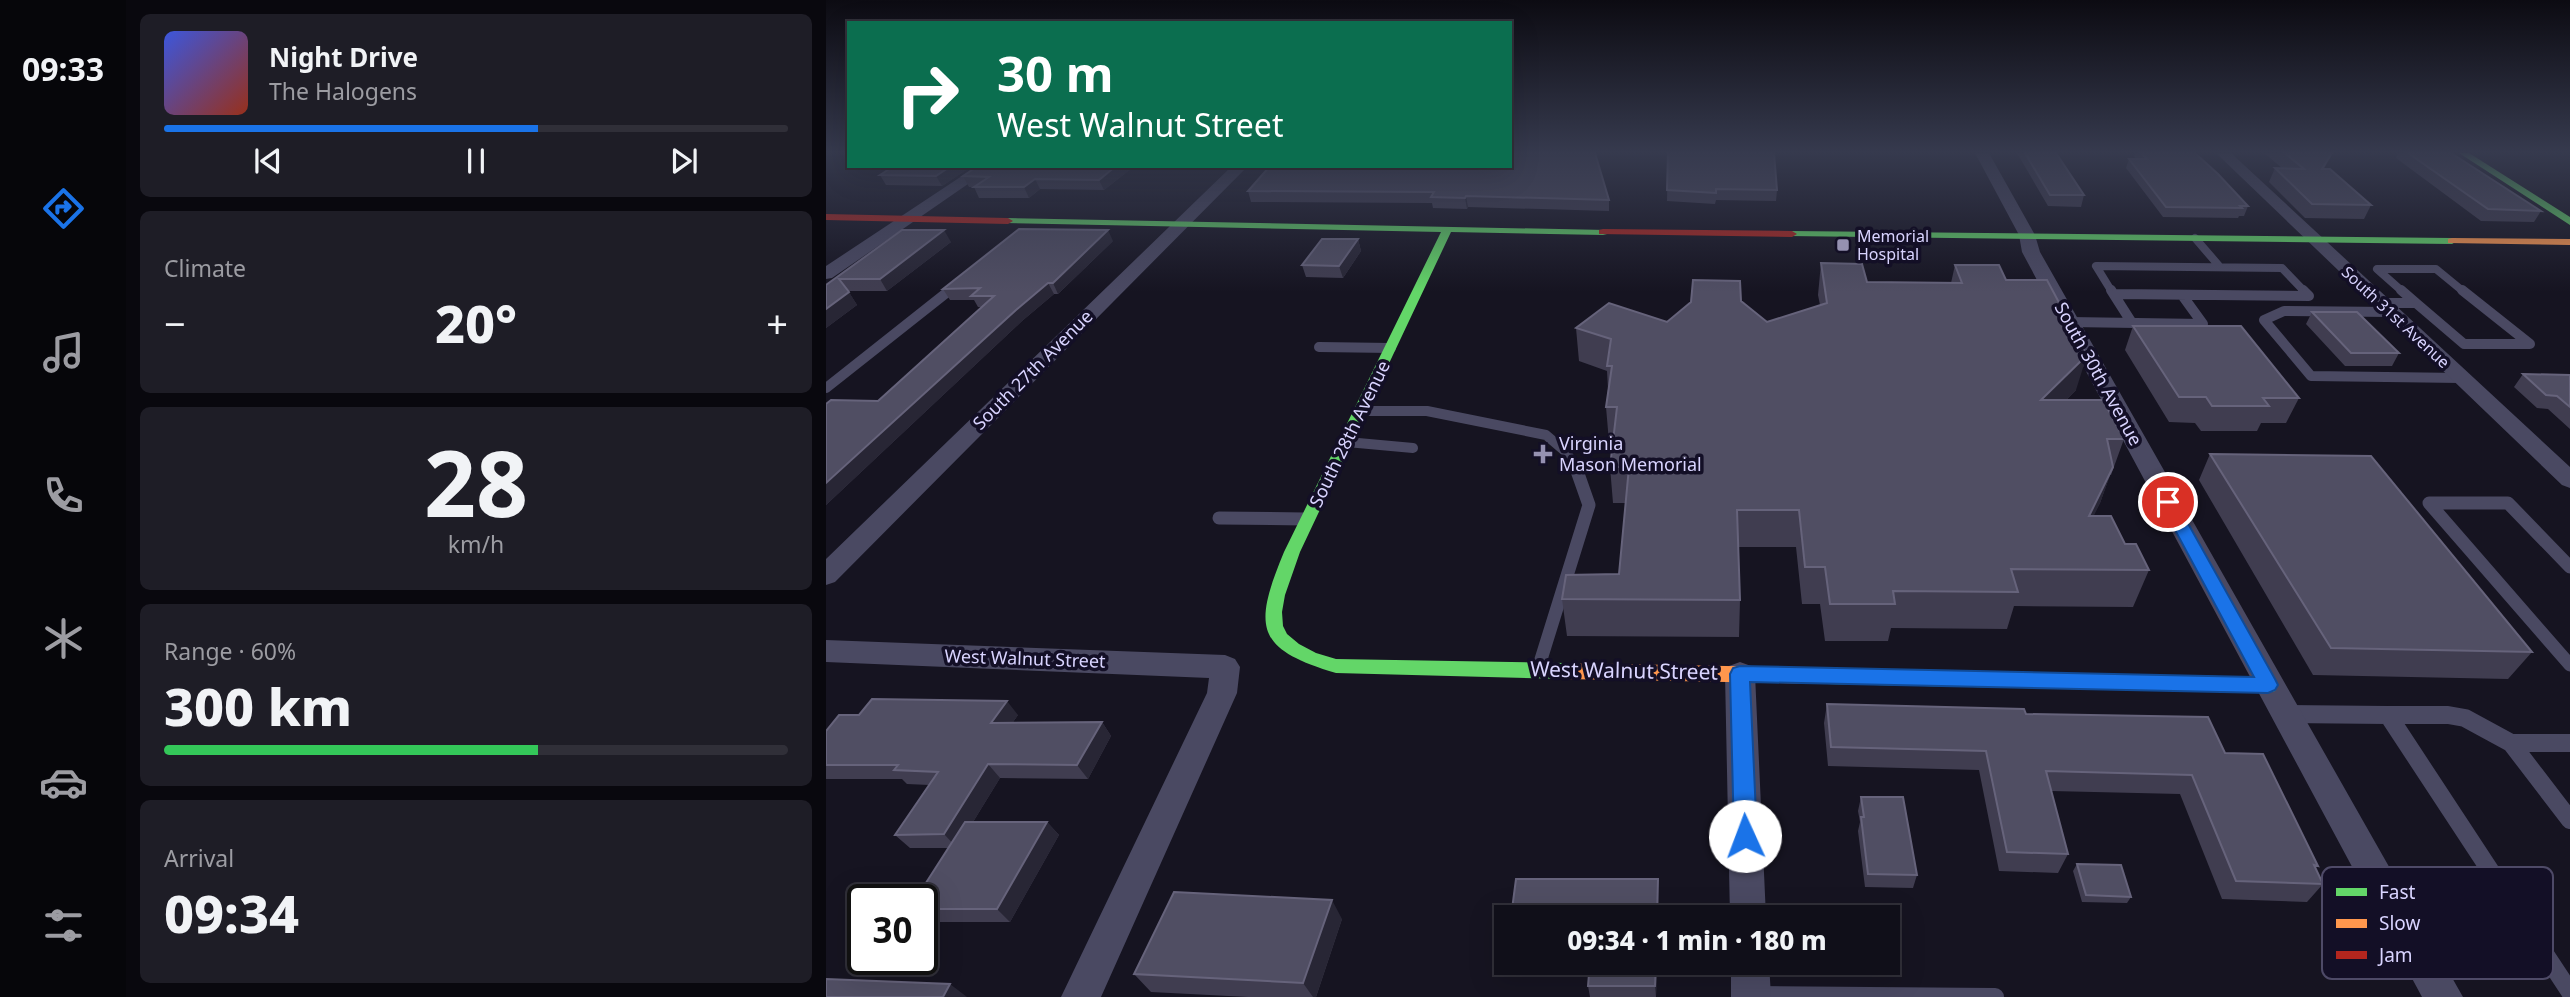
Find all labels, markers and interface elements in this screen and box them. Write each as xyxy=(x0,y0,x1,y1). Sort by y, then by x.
text: Night Drive xyxy=(269,39,418,75)
text: 30 m xyxy=(997,40,1114,106)
text: 09:33 xyxy=(22,47,104,90)
icon: right xyxy=(882,49,973,140)
text: The Halogens xyxy=(269,75,417,107)
text: West Walnut Street xyxy=(997,103,1283,146)
icon: previous xyxy=(249,142,287,180)
icon: pause xyxy=(457,142,495,180)
icon: next xyxy=(665,142,703,180)
icon: directions xyxy=(39,184,88,233)
place label: Memorial Hospital xyxy=(1857,225,1929,265)
marker: Memorial Hospital xyxy=(1835,237,1851,253)
text: Climate xyxy=(164,252,246,284)
street label: South 31st Avenue xyxy=(2337,261,2455,373)
text: 20° xyxy=(435,287,517,358)
text: − xyxy=(164,297,186,349)
text: + xyxy=(766,297,788,349)
street label: South 30th Avenue xyxy=(2050,298,2148,449)
street label: South 27th Avenue xyxy=(967,304,1097,434)
icon: music xyxy=(39,328,88,377)
street label: South 28th Avenue xyxy=(1303,356,1395,511)
text: 28 xyxy=(424,420,528,544)
place label: Virginia Mason Memorial xyxy=(1559,431,1702,476)
marker: Virginia Mason Memorial xyxy=(1533,444,1553,464)
icon: phone xyxy=(39,471,88,520)
pin xyxy=(2138,472,2198,532)
icon: arrive xyxy=(2149,483,2187,521)
text: km/h xyxy=(448,528,504,560)
icon: climate xyxy=(39,614,88,663)
text: Range · 60% xyxy=(164,635,296,667)
street label: West Walnut Street xyxy=(944,643,1106,673)
street label: West Walnut Street xyxy=(1530,654,1719,686)
text: 300 km xyxy=(164,670,352,741)
icon: car xyxy=(39,758,88,807)
position arrow xyxy=(1708,799,1782,873)
text: Arrival xyxy=(164,842,234,874)
legend xyxy=(2322,867,2553,979)
text: 09:34 xyxy=(164,877,299,948)
text: Fast xyxy=(2379,879,2416,905)
speed limit sign: 30 xyxy=(847,884,938,975)
icon: filters xyxy=(39,901,88,950)
text: Slow xyxy=(2379,910,2420,936)
text: 09:34 · 1 min · 180 m xyxy=(1567,922,1827,958)
text: Jam xyxy=(2377,942,2413,968)

